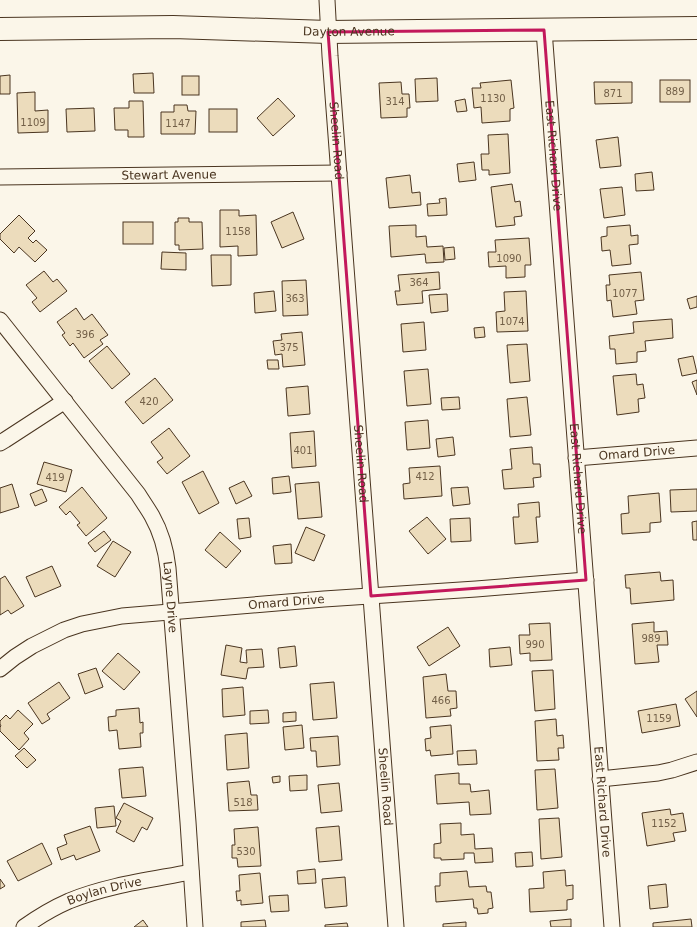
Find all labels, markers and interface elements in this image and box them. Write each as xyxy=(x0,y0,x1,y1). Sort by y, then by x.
street label: Dayton Avenue xyxy=(303,24,395,39)
house number: 889 xyxy=(665,86,685,97)
house number: 871 xyxy=(603,88,623,99)
house number: 1130 xyxy=(480,93,506,104)
house number: 314 xyxy=(385,96,405,107)
street label: East Richard Drive xyxy=(542,100,565,212)
street label: Sheelin Road xyxy=(326,101,346,180)
house number: 1109 xyxy=(20,117,46,128)
house number: 1147 xyxy=(165,118,191,129)
street label: Stewart Avenue xyxy=(121,167,217,183)
house number: 1158 xyxy=(225,226,251,237)
house number: 1090 xyxy=(496,253,522,264)
house number: 364 xyxy=(409,277,429,288)
house number: 1077 xyxy=(612,288,638,299)
house number: 363 xyxy=(285,293,305,304)
house number: 1074 xyxy=(499,316,525,327)
house number: 396 xyxy=(75,329,95,340)
house number: 375 xyxy=(279,342,299,353)
house number: 420 xyxy=(139,396,159,407)
street label: East Richard Drive xyxy=(567,423,589,535)
street label: Sheelin Road xyxy=(351,424,371,503)
street label: Omard Drive xyxy=(598,443,676,463)
house number: 401 xyxy=(293,445,313,456)
house number: 412 xyxy=(415,471,435,482)
house number: 419 xyxy=(45,472,65,483)
street label: Layne Drive xyxy=(160,560,180,633)
street label: Omard Drive xyxy=(248,592,325,612)
house number: 989 xyxy=(641,633,661,644)
house number: 990 xyxy=(525,639,545,650)
house number: 466 xyxy=(431,695,451,706)
house number: 1159 xyxy=(646,713,672,724)
street label: East Richard Drive xyxy=(591,746,614,858)
street label: Sheelin Road xyxy=(375,747,395,826)
house number: 518 xyxy=(233,797,253,808)
house number: 1152 xyxy=(651,818,677,829)
house number: 530 xyxy=(236,846,256,857)
street label: Boylan Drive xyxy=(65,874,143,908)

